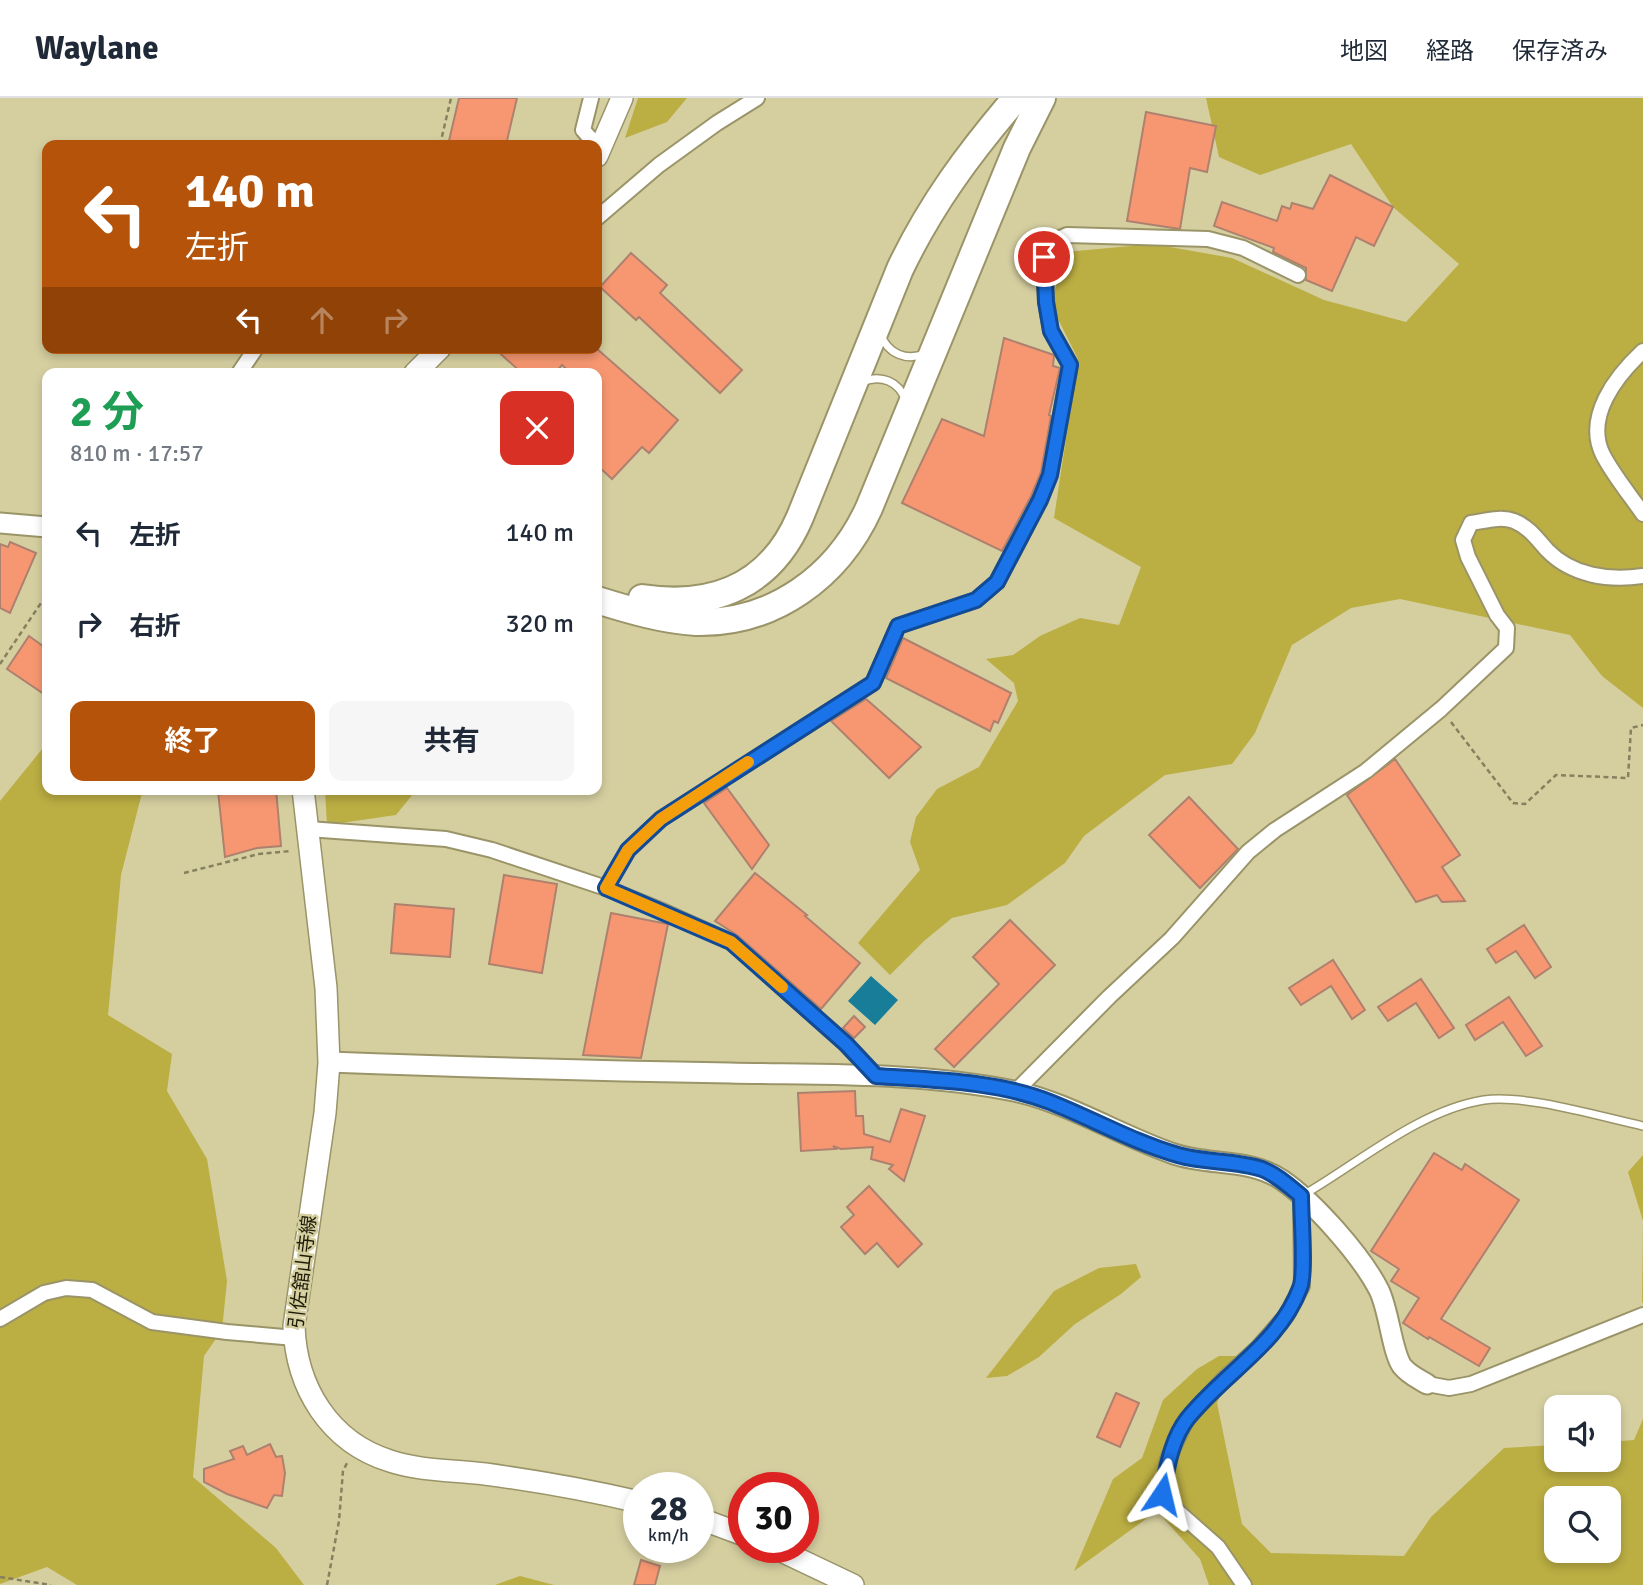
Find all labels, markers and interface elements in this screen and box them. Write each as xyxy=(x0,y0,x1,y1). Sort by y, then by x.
text: Waylane xyxy=(35,28,159,69)
text: 地図 xyxy=(1340,36,1388,66)
text: 経路 xyxy=(1426,36,1474,66)
text: 保存済み xyxy=(1512,36,1608,66)
text: 140 m xyxy=(185,161,315,221)
icon: left xyxy=(70,168,161,259)
pin xyxy=(1014,227,1074,287)
text: 左折 xyxy=(185,228,249,267)
icon: arrive xyxy=(1025,238,1063,276)
icon: left xyxy=(230,301,268,339)
icon: ahead xyxy=(303,301,341,339)
icon: right xyxy=(376,301,414,339)
text: 2 分 xyxy=(70,387,144,438)
button: close xyxy=(500,391,574,465)
text: 810 m · 17:57 xyxy=(70,439,204,468)
icon: left xyxy=(70,514,108,552)
text: 140 m xyxy=(505,517,574,549)
text: 左折 xyxy=(129,520,181,552)
icon: right xyxy=(70,605,108,643)
text: 320 m xyxy=(505,608,574,640)
text: 右折 xyxy=(129,611,181,643)
button: 終了 xyxy=(70,701,315,781)
button: 共有 xyxy=(329,701,574,781)
street label: 引佐舘山寺線 xyxy=(284,1214,322,1330)
map controls xyxy=(1544,1395,1621,1563)
button: sound xyxy=(1544,1395,1621,1472)
position arrow xyxy=(1125,1457,1199,1531)
speed limit sign: 30 xyxy=(728,1472,819,1563)
button: search xyxy=(1544,1486,1621,1563)
text: 28 xyxy=(650,1487,687,1530)
text: km/h xyxy=(648,1524,689,1546)

